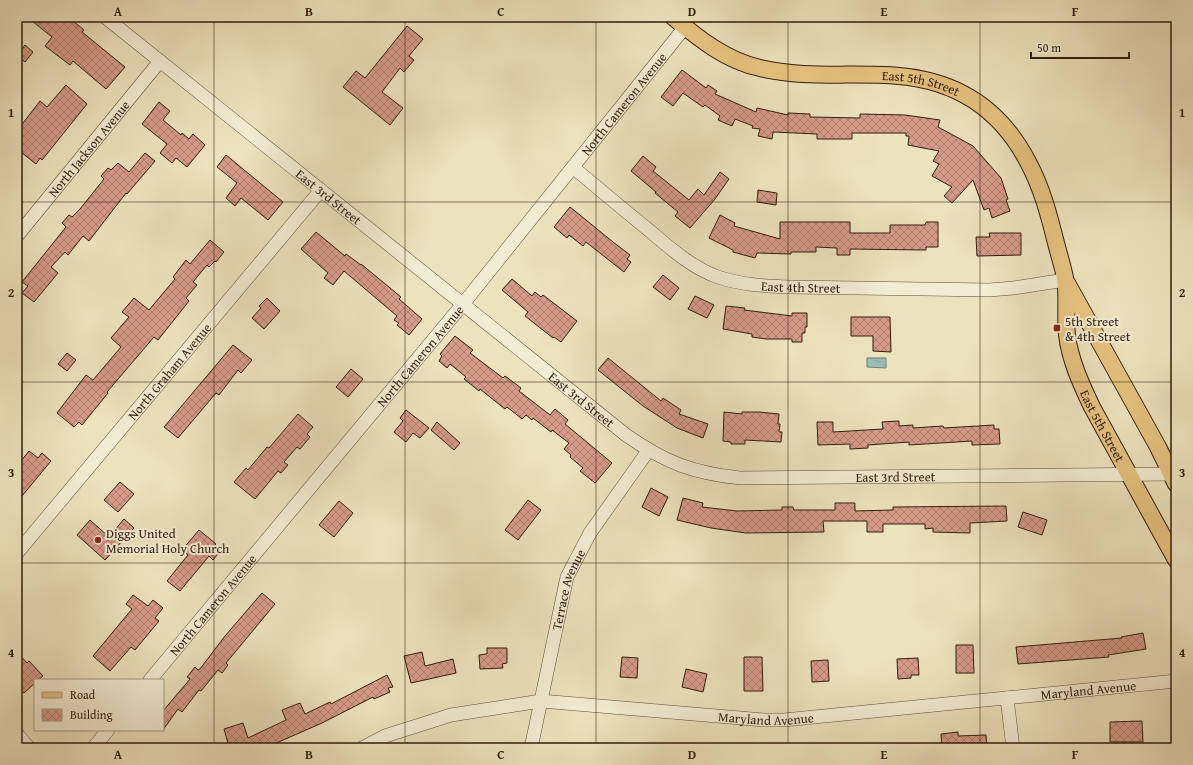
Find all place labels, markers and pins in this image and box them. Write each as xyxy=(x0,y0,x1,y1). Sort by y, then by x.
place label: 5th Street & 4th Street xyxy=(1065,312,1131,346)
marker: 5th Street & 4th Street xyxy=(1052,323,1062,333)
place label: Diggs United Memorial Holy Church xyxy=(106,524,230,558)
marker: Diggs United Memorial Holy Church xyxy=(93,535,103,545)

